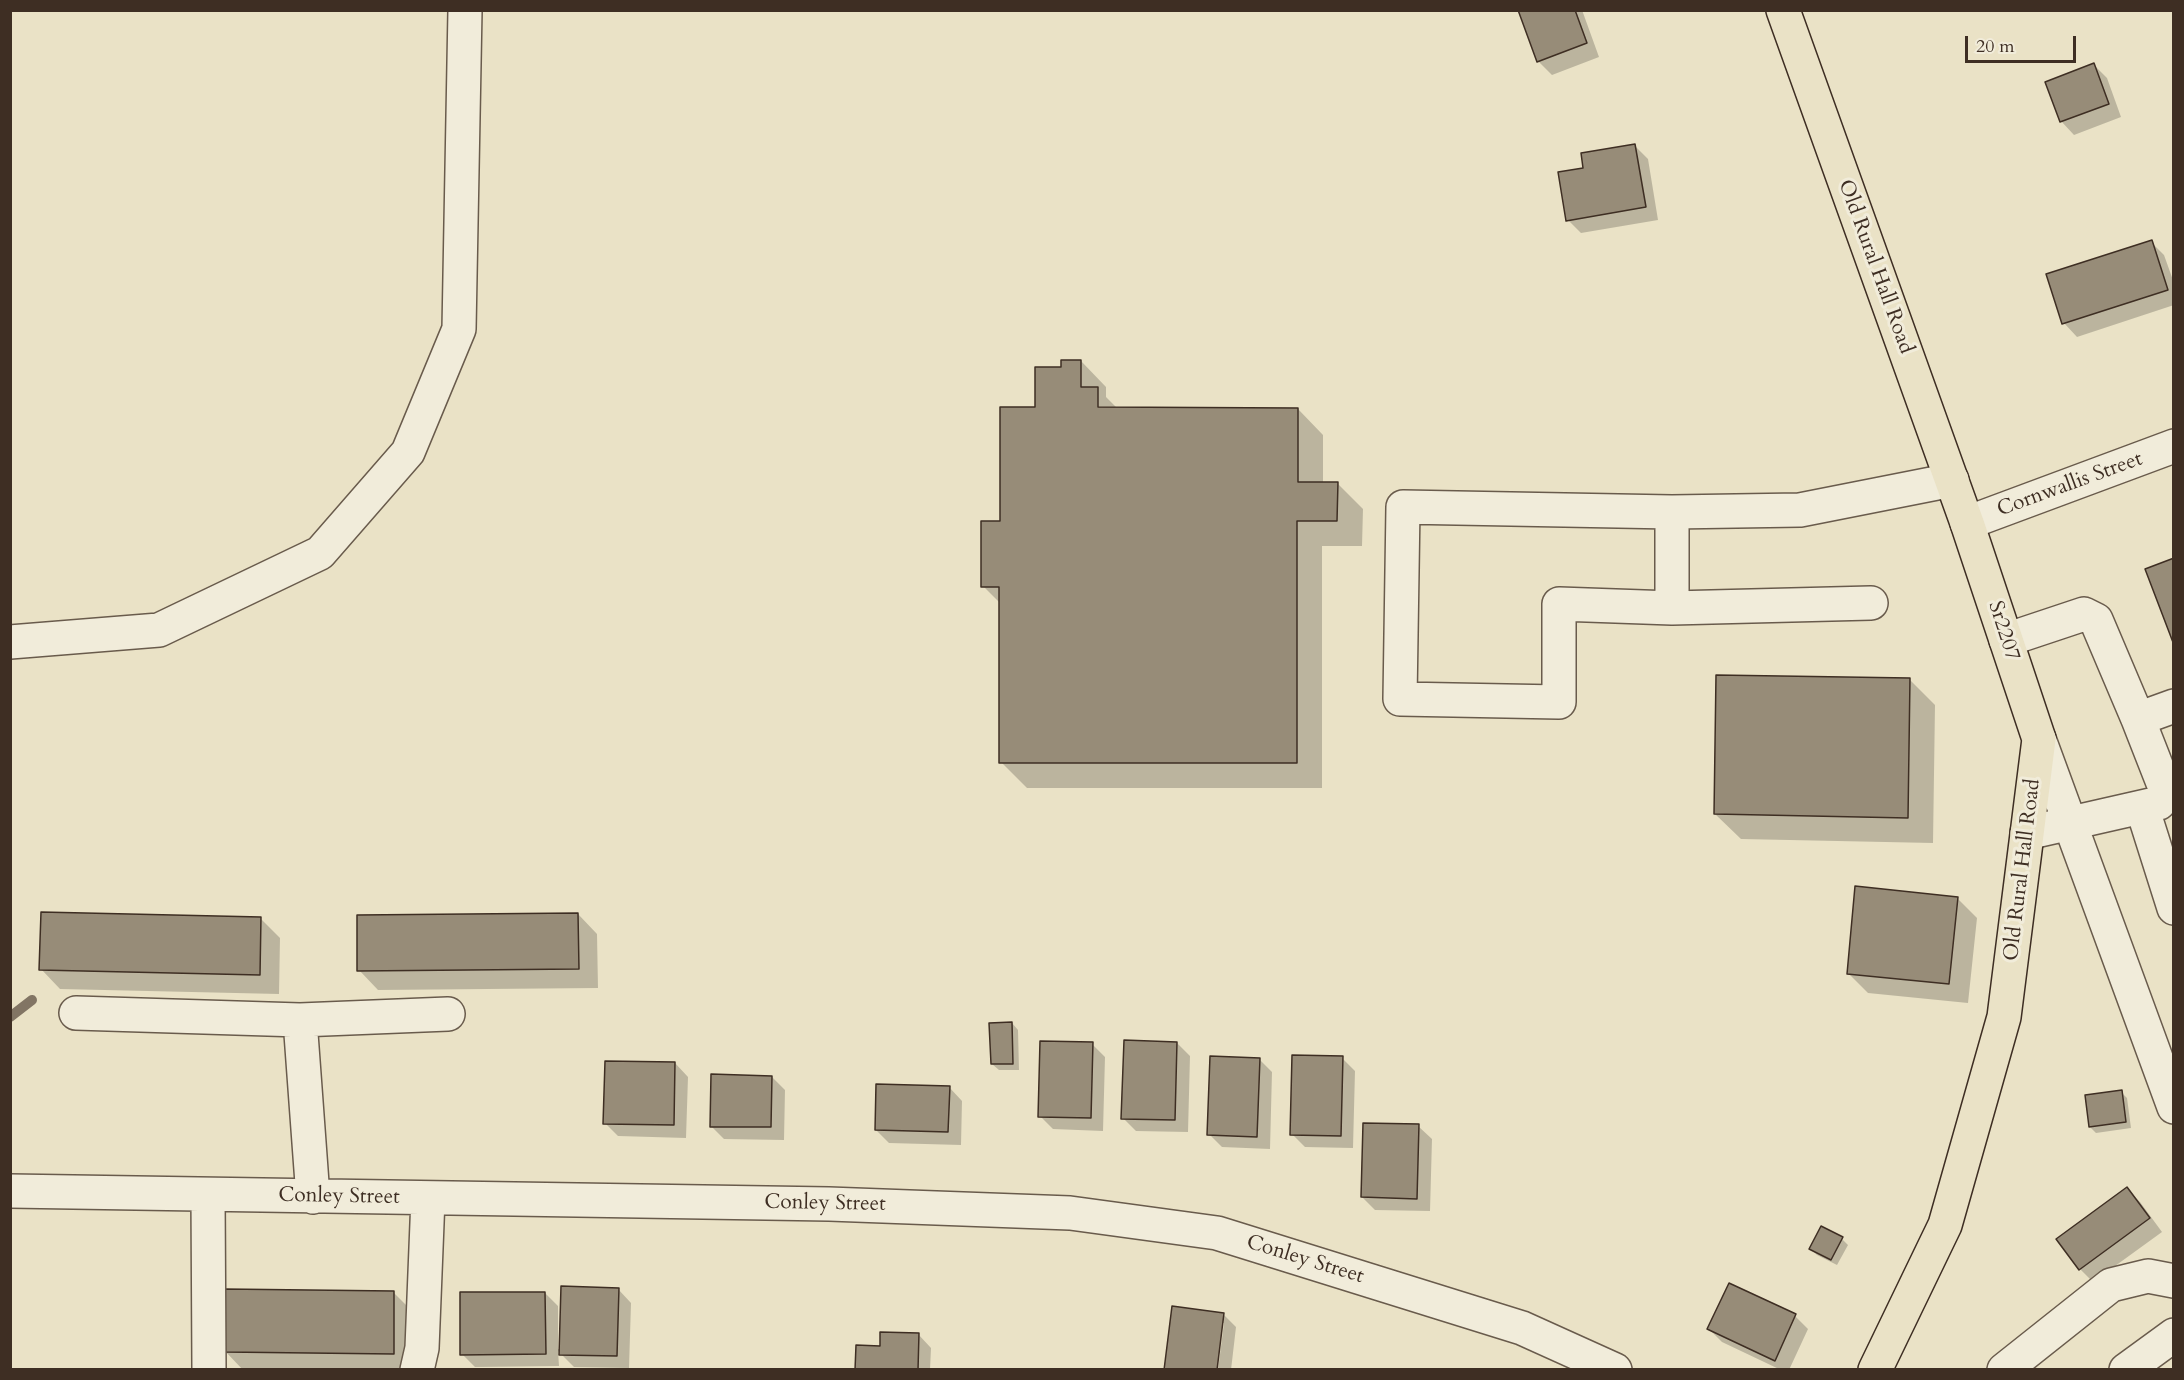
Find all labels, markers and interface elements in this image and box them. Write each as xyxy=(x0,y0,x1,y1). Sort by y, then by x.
scale bar xyxy=(1968,24,2079,62)
text: 20 m xyxy=(1976,34,2015,59)
street label: Old Rural Hall Road xyxy=(1832,177,1918,357)
street label: Cornwallis Street xyxy=(1994,447,2146,523)
street label: Sr2207 xyxy=(1982,598,2024,664)
street label: Old Rural Hall Road xyxy=(1999,778,2047,962)
street label: Conley Street xyxy=(278,1183,400,1211)
street label: Conley Street xyxy=(764,1190,886,1218)
street label: Conley Street xyxy=(1243,1230,1367,1290)

